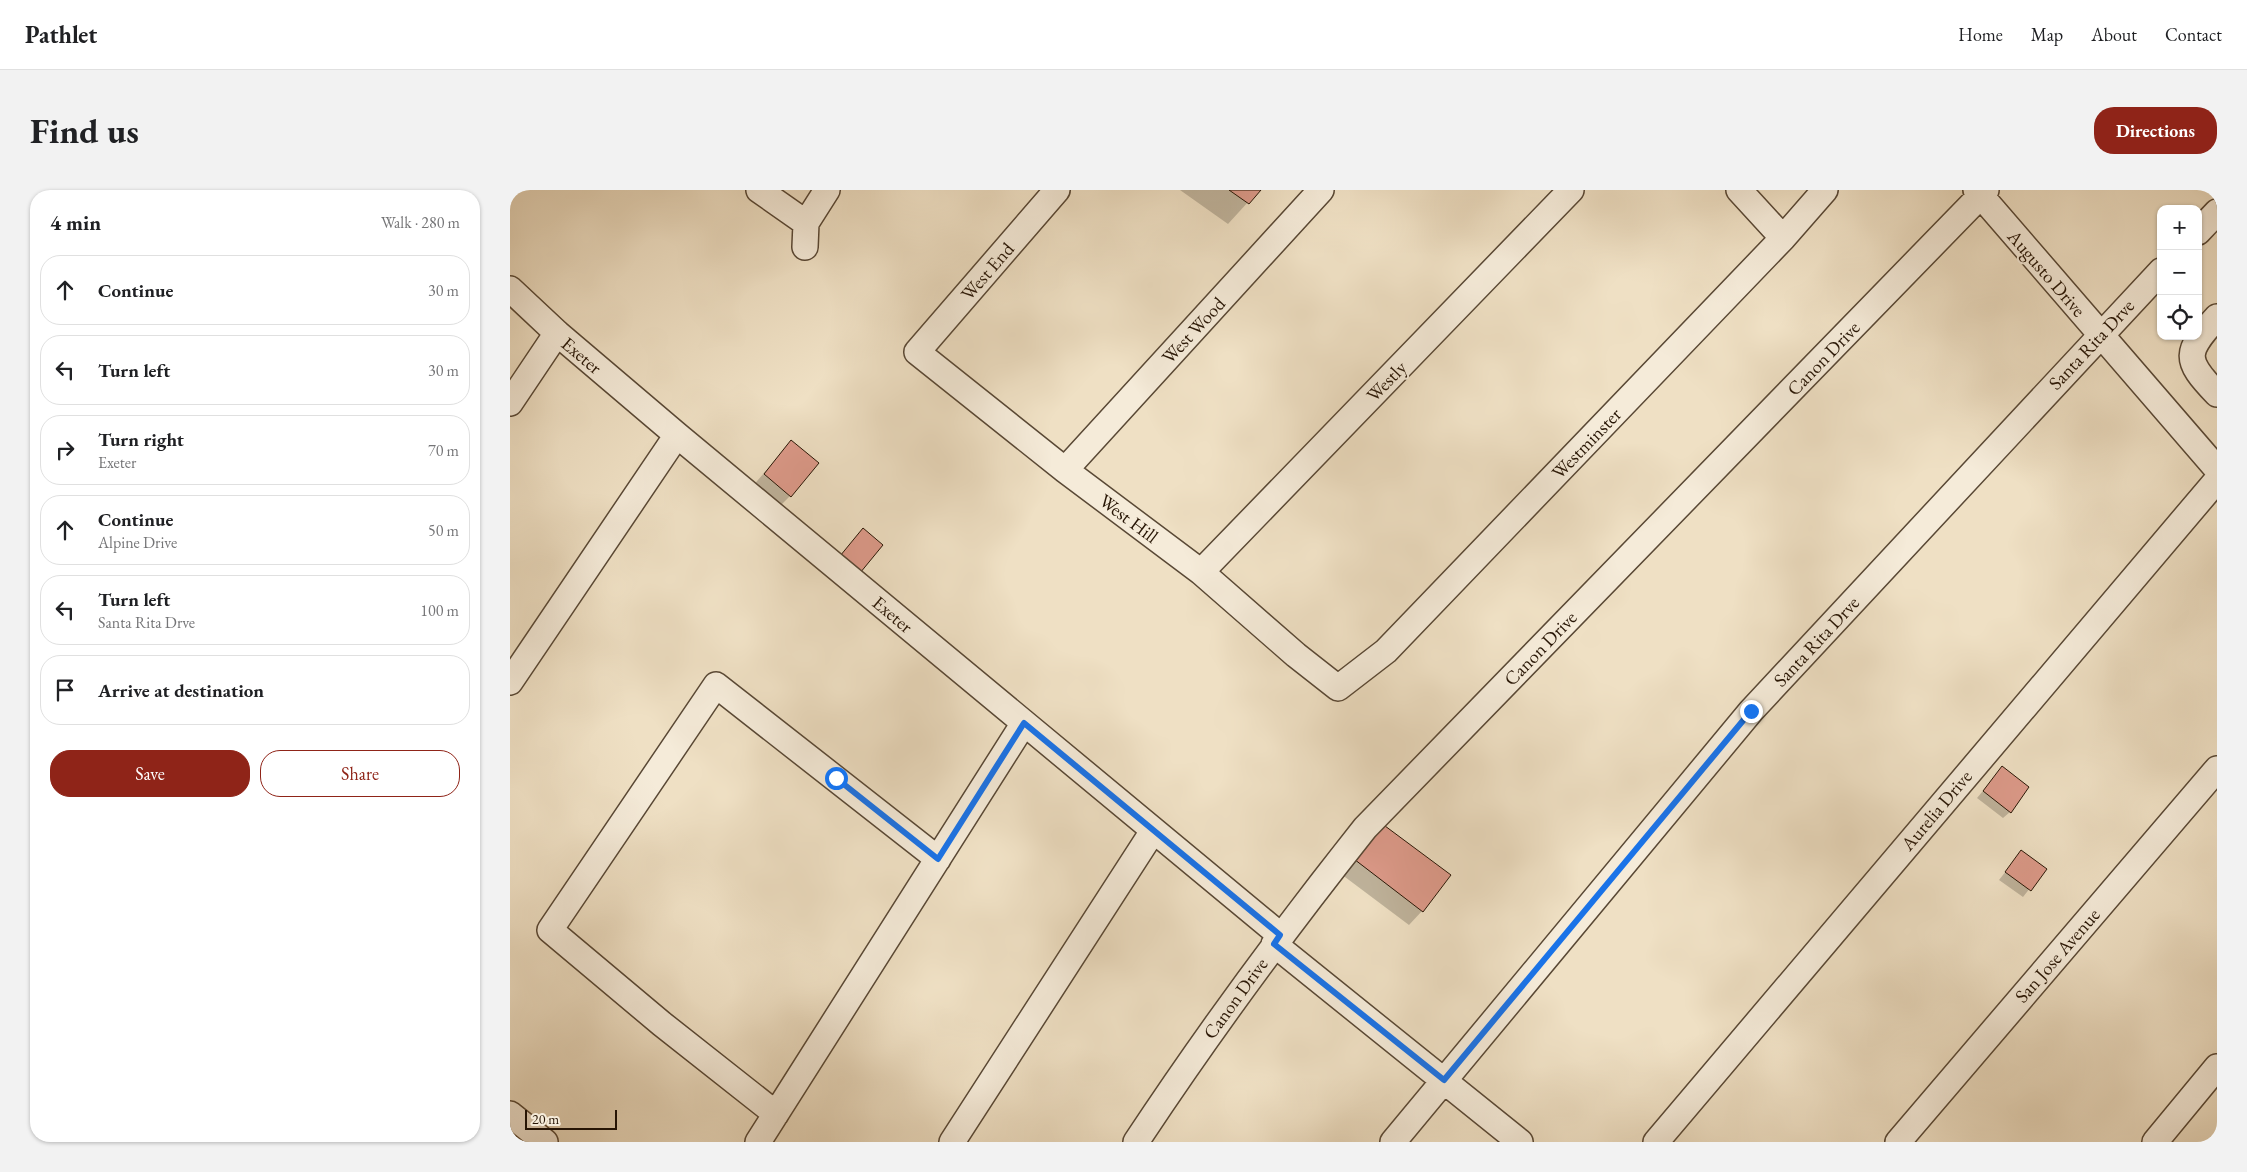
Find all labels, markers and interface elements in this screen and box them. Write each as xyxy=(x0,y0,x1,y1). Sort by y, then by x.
text: Pathlet xyxy=(25,19,97,50)
text: Home xyxy=(1958,23,2003,46)
text: Map xyxy=(2031,23,2063,46)
text: About xyxy=(2091,23,2137,46)
text: Contact xyxy=(2165,23,2222,46)
button: Directions xyxy=(2094,107,2217,154)
text: Find us xyxy=(30,108,139,153)
map controls xyxy=(2157,205,2202,340)
button: + xyxy=(2157,205,2202,250)
text: 4 min xyxy=(50,209,101,236)
text: Walk · 280 m xyxy=(381,212,460,233)
street label: Augusto Drive xyxy=(2001,224,2091,322)
street label: West End xyxy=(955,237,1020,306)
button: − xyxy=(2157,250,2202,295)
icon: ahead xyxy=(51,276,79,304)
text: Continue xyxy=(98,278,173,303)
text: 30 m xyxy=(428,280,459,301)
street label: West Wood xyxy=(1156,291,1231,369)
street label: Santa Rita Drve xyxy=(2043,294,2140,395)
button: locate xyxy=(2157,295,2202,340)
street label: Canon Drive xyxy=(1781,316,1865,401)
street label: Exeter xyxy=(556,331,608,380)
street label: Westly xyxy=(1361,355,1412,407)
icon: left xyxy=(51,356,79,384)
text: Turn left xyxy=(98,358,170,383)
text: 30 m xyxy=(428,360,459,381)
street label: Westminster xyxy=(1546,402,1627,485)
text: Turn right xyxy=(98,427,184,452)
icon: right xyxy=(51,436,79,464)
text: 70 m xyxy=(428,440,459,461)
text: Exeter xyxy=(98,452,136,473)
street label: West Hill xyxy=(1094,488,1164,549)
text: Continue xyxy=(98,507,173,532)
icon: ahead xyxy=(51,516,79,544)
text: 50 m xyxy=(428,520,459,541)
text: Alpine Drive xyxy=(98,532,177,553)
text: Turn left xyxy=(98,587,170,612)
street label: Exeter xyxy=(867,590,919,639)
street label: Santa Rita Drve xyxy=(1768,591,1865,692)
icon: left xyxy=(51,596,79,624)
text: 100 m xyxy=(420,600,459,621)
street label: Canon Drive xyxy=(1498,606,1582,691)
text: Santa Rita Drve xyxy=(98,612,195,633)
icon: arrive xyxy=(51,676,79,704)
text: Arrive at destination xyxy=(98,678,264,703)
route end xyxy=(1740,700,1763,723)
button: Save xyxy=(50,750,250,797)
button: Share xyxy=(260,750,460,797)
street label: Aurelia Drive xyxy=(1895,765,1977,857)
route start xyxy=(825,767,848,790)
street label: San Jose Avenue xyxy=(2009,903,2106,1008)
street label: Canon Drive xyxy=(1197,953,1273,1044)
scale bar xyxy=(525,1107,618,1130)
text: 20 m xyxy=(532,1110,559,1128)

